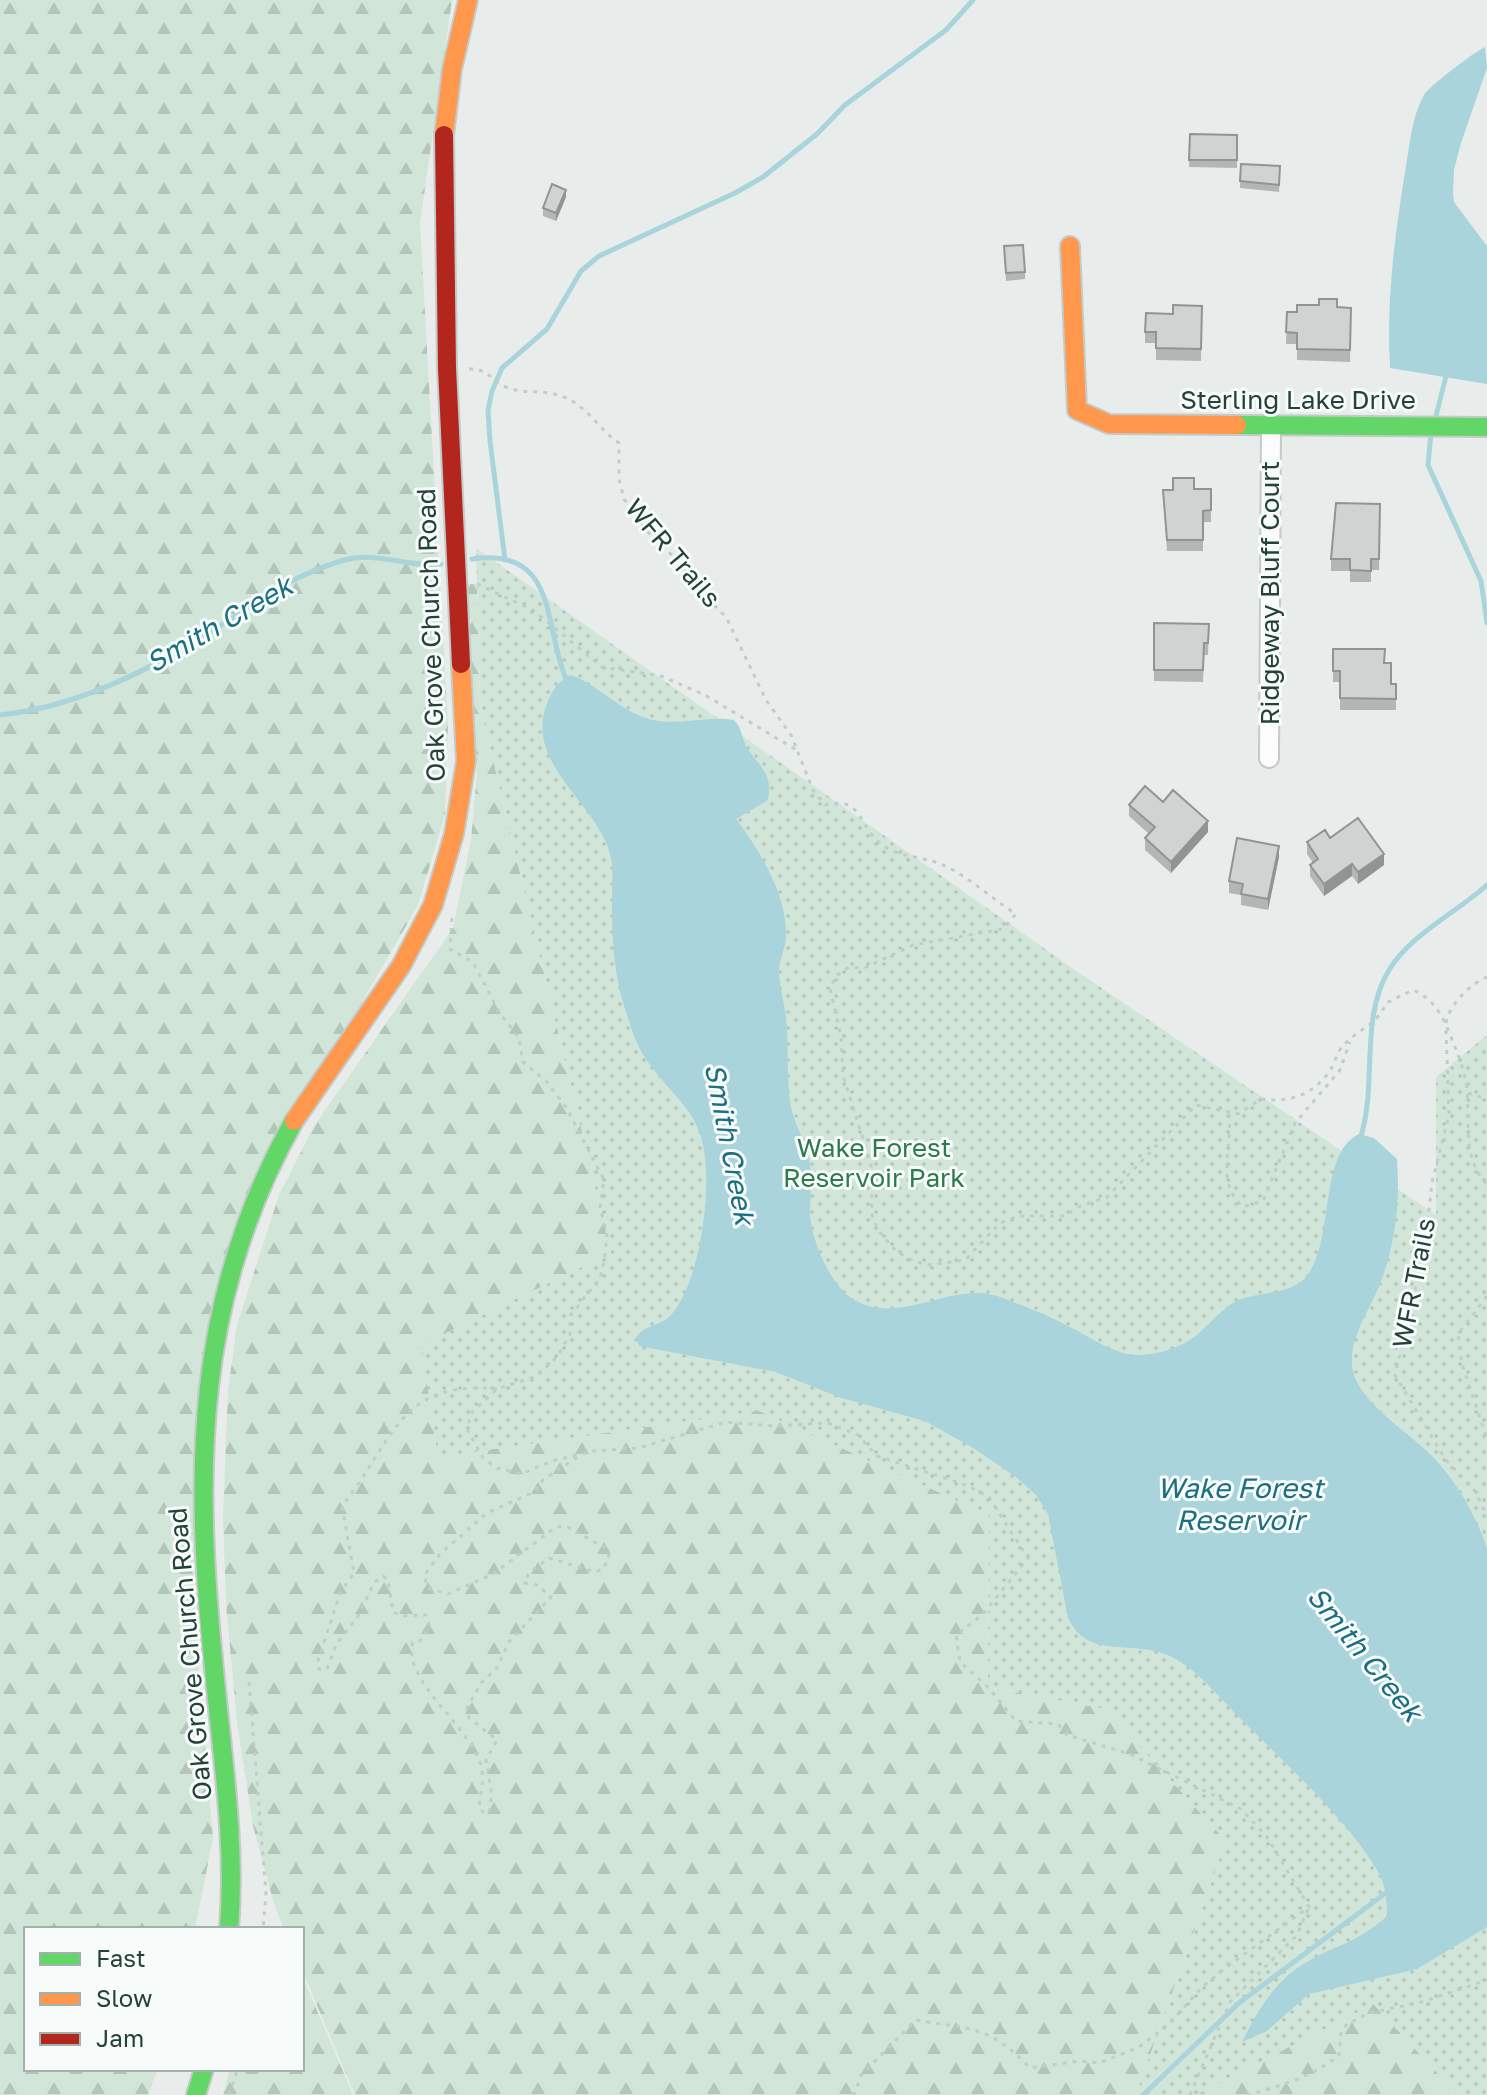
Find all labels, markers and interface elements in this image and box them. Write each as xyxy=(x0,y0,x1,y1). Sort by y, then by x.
street label: Sterling Lake Drive xyxy=(1180,384,1416,415)
street label: Ridgeway Bluff Court xyxy=(1254,461,1285,725)
street label: Oak Grove Church Road xyxy=(410,488,451,782)
street label: WFR Trails xyxy=(619,492,728,613)
water label: Smith Creek xyxy=(140,567,301,679)
water label: Smith Creek xyxy=(699,1060,763,1230)
park label: Wake Forest Reservoir Park xyxy=(783,1132,965,1193)
street label: WFR Trails xyxy=(1386,1215,1441,1351)
water label: Wake Forest Reservoir xyxy=(1157,1471,1326,1536)
street label: Oak Grove Church Road xyxy=(161,1506,218,1802)
water label: Smith Creek xyxy=(1301,1580,1432,1730)
legend xyxy=(24,1927,304,2071)
text: Fast xyxy=(96,1943,146,1972)
text: Slow xyxy=(96,1983,152,2012)
text: Jam xyxy=(96,2023,144,2052)

